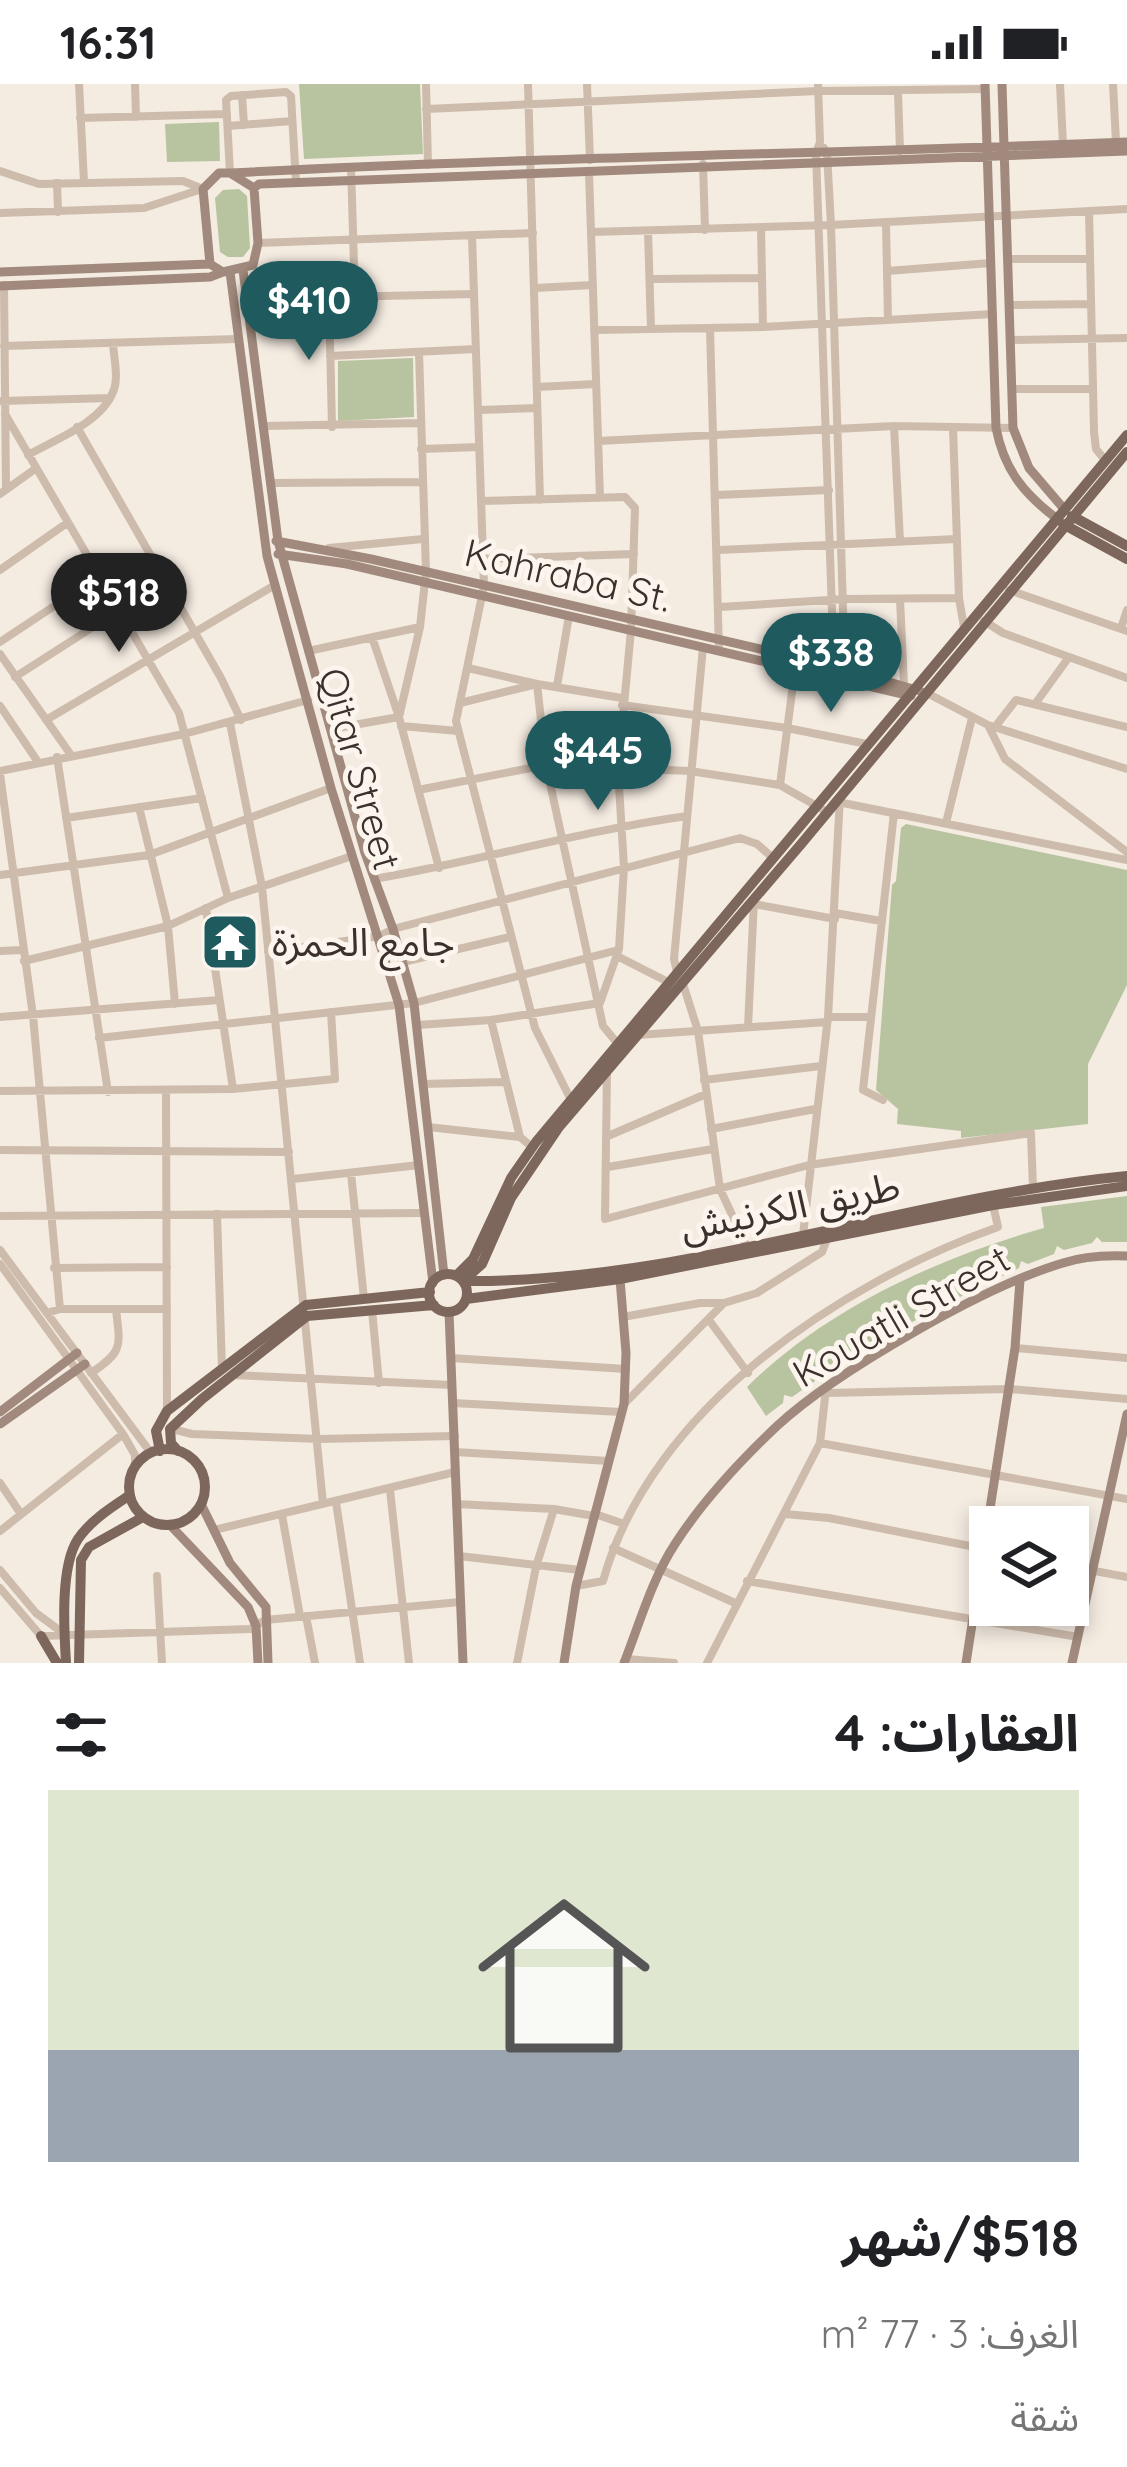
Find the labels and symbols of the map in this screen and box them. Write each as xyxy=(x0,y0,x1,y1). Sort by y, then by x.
pin: $410 xyxy=(238,261,380,363)
street label: Kahraba St. xyxy=(460,527,676,622)
pin: $518 xyxy=(48,553,190,655)
pin: $338 xyxy=(760,613,902,715)
street label: Qitar Street xyxy=(308,662,413,875)
pin: $445 xyxy=(527,711,669,813)
temple icon: جامع الحمزة xyxy=(199,911,261,973)
place label: جامع الحمزة xyxy=(272,917,455,972)
street label: طريق الكرنيش xyxy=(676,1160,904,1252)
street label: Kouatli Street xyxy=(783,1234,1018,1397)

